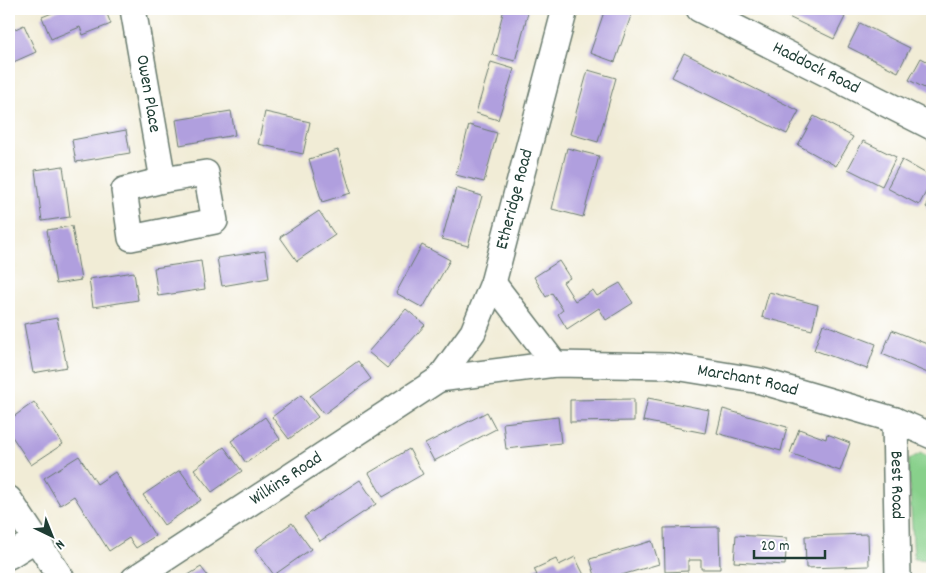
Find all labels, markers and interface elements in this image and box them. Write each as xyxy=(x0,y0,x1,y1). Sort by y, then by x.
street label: Haddock Road xyxy=(768,36,864,101)
street label: Owen Place xyxy=(129,53,167,135)
street label: Etheridge Road xyxy=(490,146,540,253)
street label: Marchant Road xyxy=(695,358,801,404)
street label: Wilkins Road xyxy=(245,446,327,512)
street label: Best Road xyxy=(883,450,909,519)
north arrow xyxy=(28,510,78,560)
scale bar xyxy=(754,528,825,560)
text: N xyxy=(50,534,69,554)
text: 20 m xyxy=(761,536,789,558)

